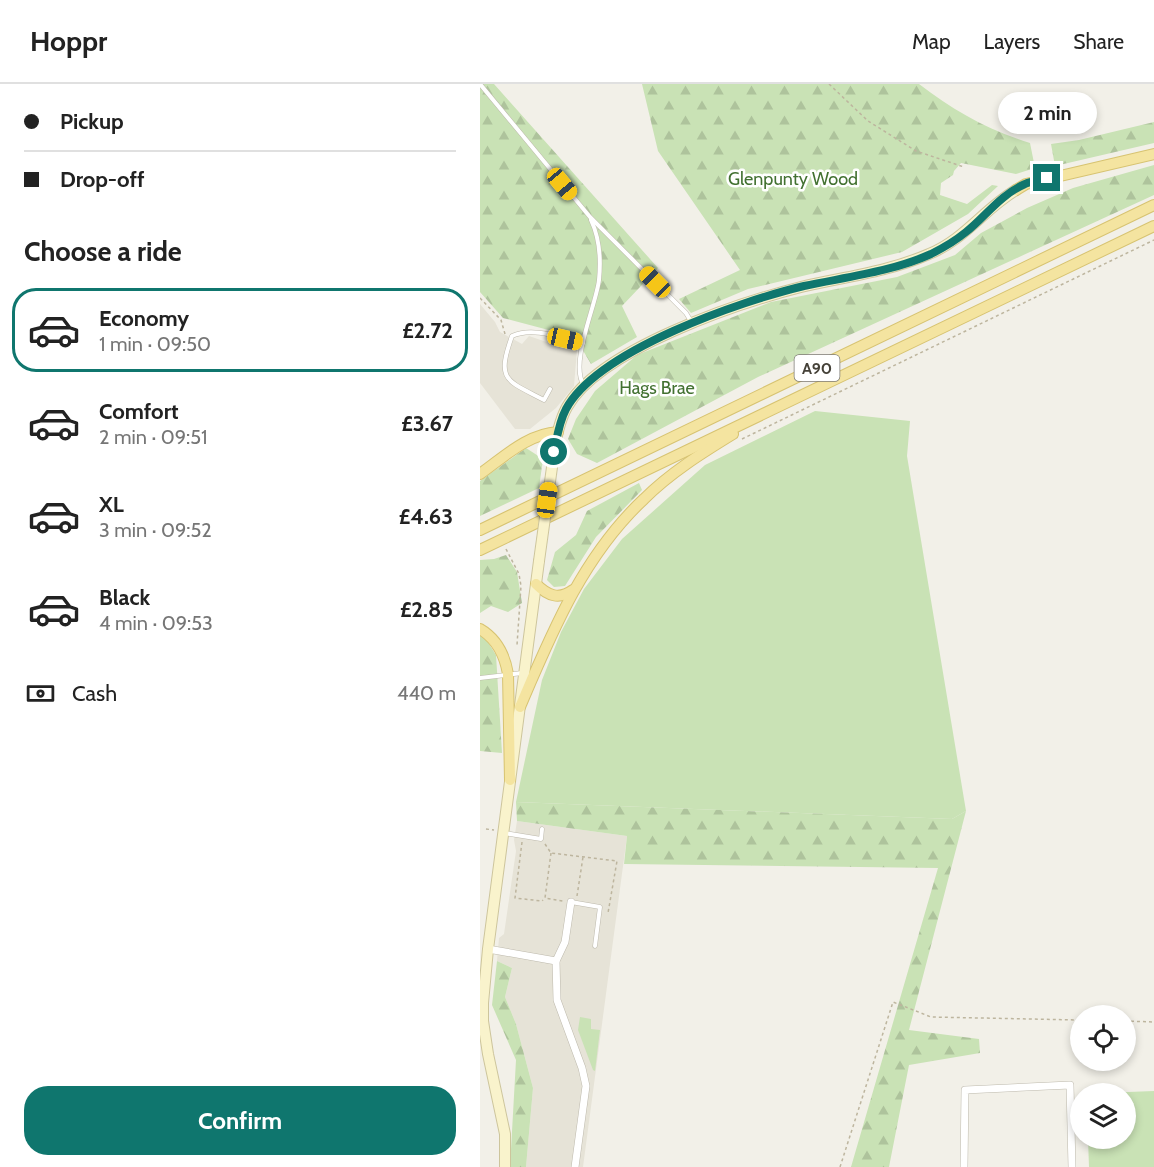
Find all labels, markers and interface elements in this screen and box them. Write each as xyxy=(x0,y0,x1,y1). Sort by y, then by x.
text: Hoppr xyxy=(30,24,107,58)
text: Map xyxy=(912,29,951,54)
text: Layers xyxy=(984,29,1040,54)
text: Share xyxy=(1073,29,1124,54)
callout: 2 min xyxy=(998,91,1096,133)
text: 2 min xyxy=(1023,101,1072,125)
text: Pickup xyxy=(60,108,124,135)
car xyxy=(544,164,580,204)
route end xyxy=(1033,164,1060,191)
text: Drop-off xyxy=(60,166,144,193)
park label: Glenpunty Wood xyxy=(728,168,858,190)
text: Choose a ride xyxy=(24,235,182,268)
car xyxy=(636,263,674,301)
icon: car xyxy=(27,303,81,357)
text: Economy xyxy=(99,305,189,332)
text: £2.72 xyxy=(402,317,453,344)
car xyxy=(545,326,585,352)
text: 1 min · 09:50 xyxy=(99,332,211,356)
road number: A90 xyxy=(794,355,840,381)
park label: Hags Brae xyxy=(619,377,695,399)
icon: car xyxy=(27,396,81,450)
text: Comfort xyxy=(99,398,178,425)
text: £3.67 xyxy=(401,410,453,437)
text: 2 min · 09:51 xyxy=(99,425,208,449)
route start xyxy=(540,438,567,465)
car xyxy=(536,481,558,519)
icon: car xyxy=(27,489,81,543)
text: XL xyxy=(99,491,124,518)
text: £4.63 xyxy=(399,503,453,530)
text: 3 min · 09:52 xyxy=(99,518,212,542)
icon: car xyxy=(27,582,81,636)
text: Black xyxy=(99,584,150,611)
text: £2.85 xyxy=(400,596,453,623)
text: 4 min · 09:53 xyxy=(99,611,213,635)
icon: cash xyxy=(24,677,57,710)
text: Cash xyxy=(72,680,117,707)
text: 440 m xyxy=(397,681,456,705)
map controls xyxy=(1070,1005,1136,1149)
button: locate xyxy=(1070,1005,1136,1071)
button: layers xyxy=(1070,1083,1136,1149)
button: Confirm xyxy=(24,1086,456,1155)

